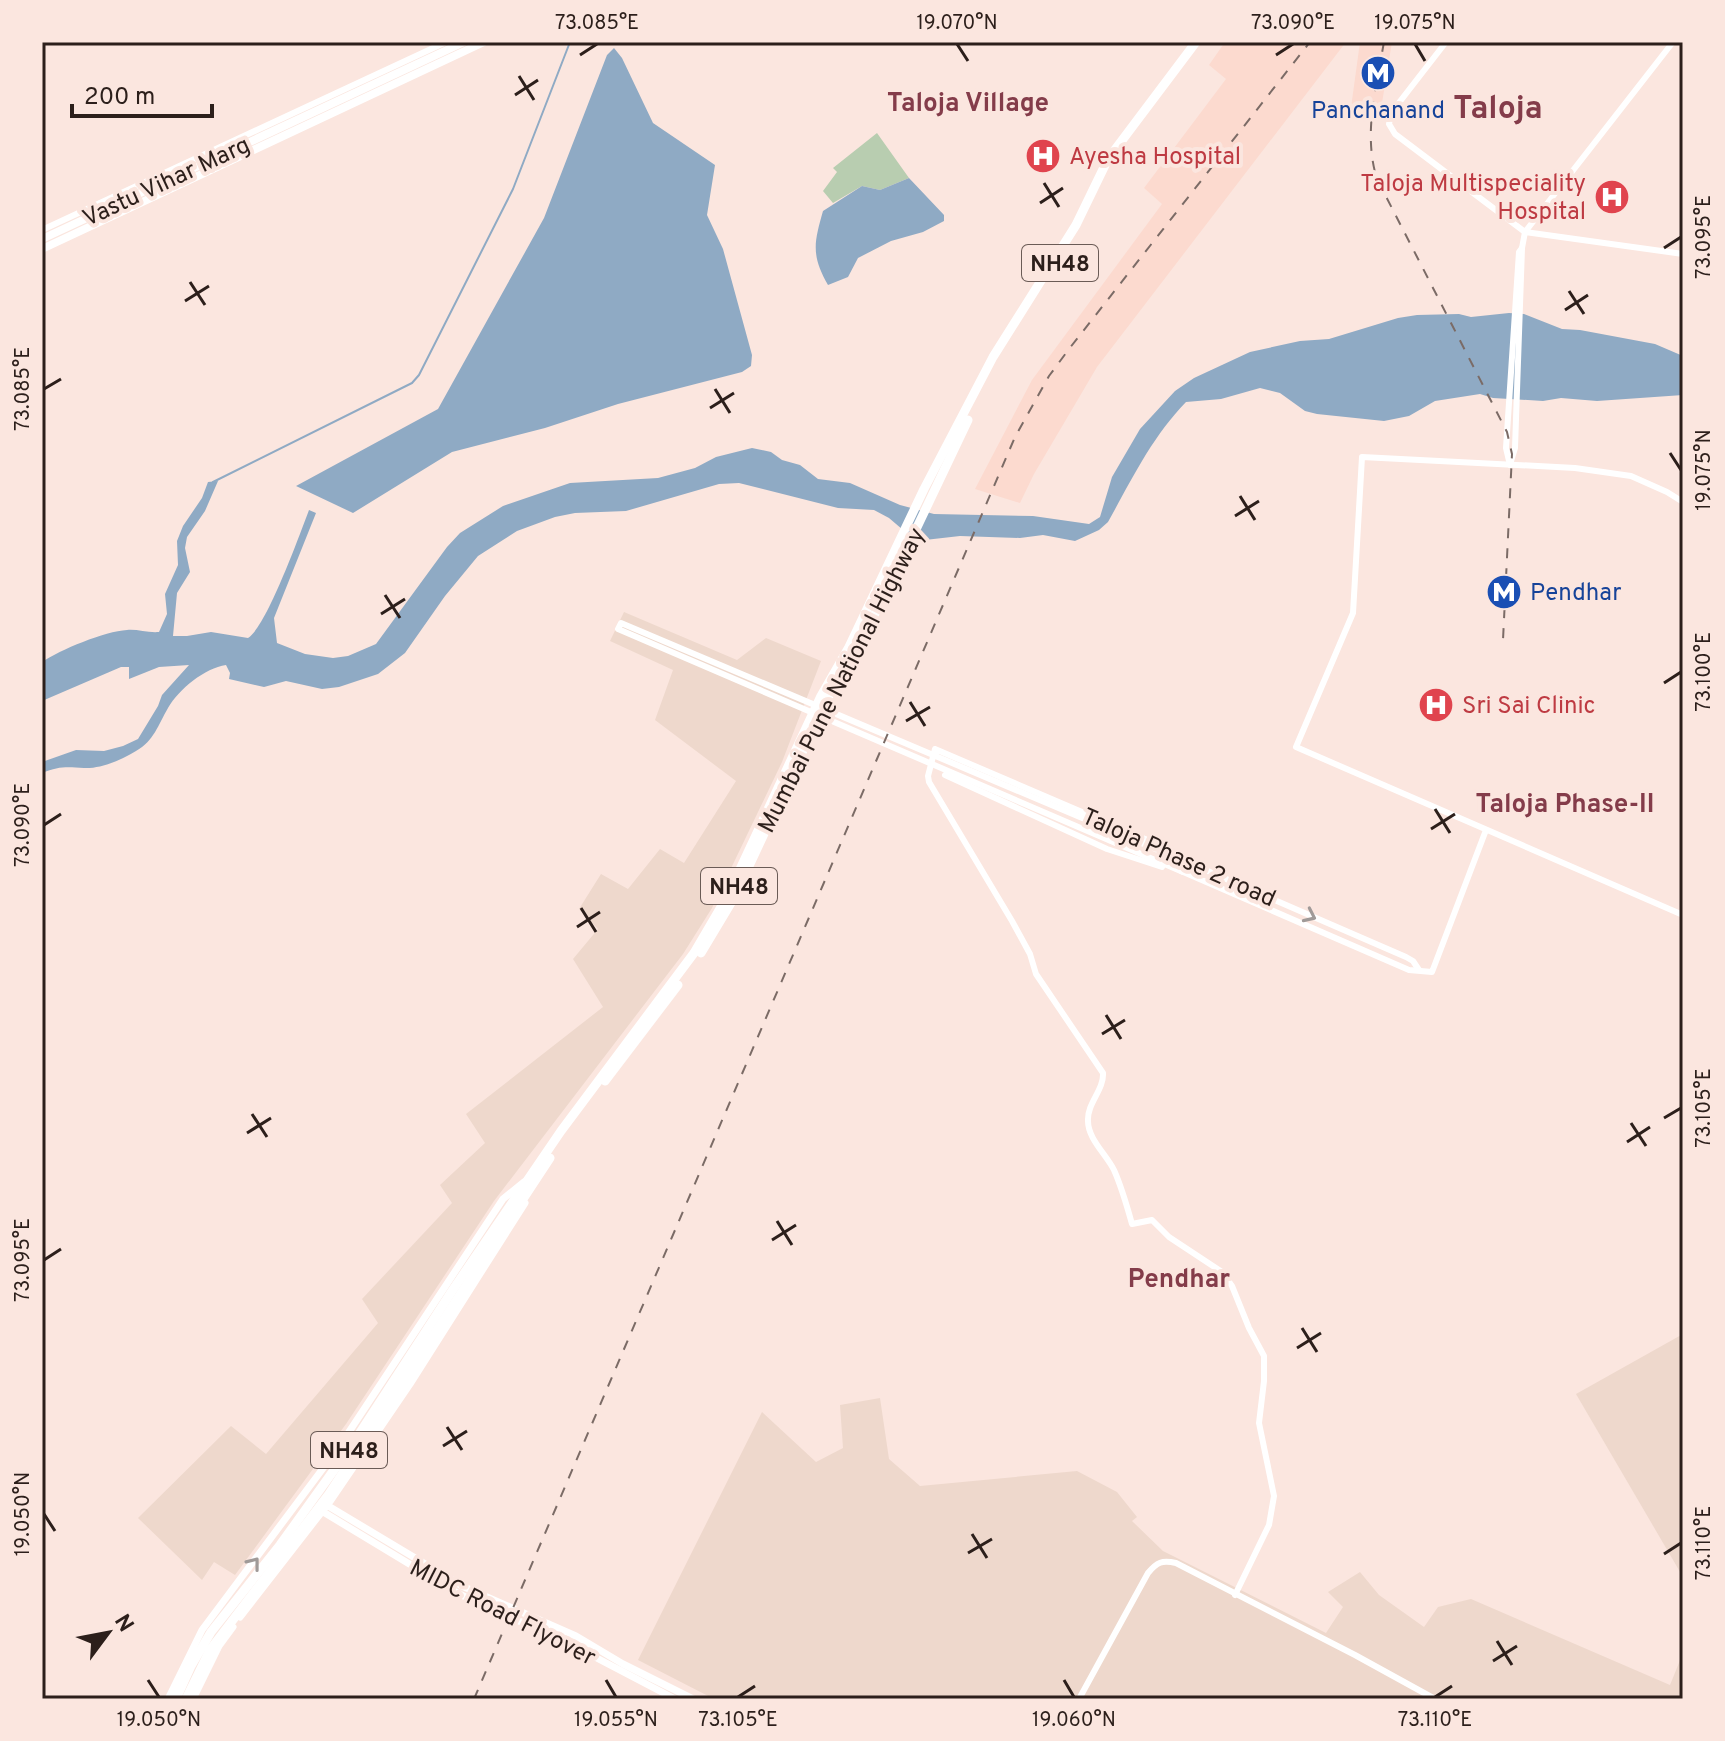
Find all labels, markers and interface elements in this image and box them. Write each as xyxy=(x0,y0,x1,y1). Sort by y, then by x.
text: 73.085°E xyxy=(555,11,639,37)
text: 19.070°N xyxy=(916,11,998,37)
text: 73.090°E xyxy=(1251,11,1335,37)
text: 19.075°N xyxy=(1374,11,1456,37)
metro station icon: Panchanand xyxy=(1359,54,1397,92)
scale bar xyxy=(72,68,212,118)
text: 200 m xyxy=(84,83,155,113)
district label: Taloja Village xyxy=(887,88,1049,121)
district label: Taloja xyxy=(1453,90,1543,130)
place label: Panchanand xyxy=(1311,97,1445,127)
street label: Vastu Vihar Marg xyxy=(78,131,255,235)
hospital icon: Ayesha Hospital xyxy=(1024,137,1062,175)
place label: Ayesha Hospital xyxy=(1069,143,1241,173)
place label: Taloja Multispeciality Hospital xyxy=(1360,170,1586,228)
hospital icon: Taloja Multispeciality Hospital xyxy=(1593,178,1631,216)
text: 73.095°E xyxy=(1692,195,1718,279)
road number: NH48 xyxy=(1022,245,1098,281)
text: 73.085°E xyxy=(11,347,37,431)
text: 19.075°N xyxy=(1692,429,1718,511)
street label: Mumbai Pune National Highway xyxy=(752,523,933,839)
metro station icon: Pendhar xyxy=(1485,573,1523,611)
place label: Pendhar xyxy=(1530,579,1622,609)
text: 73.100°E xyxy=(1692,632,1718,712)
hospital icon: Sri Sai Clinic xyxy=(1417,686,1455,724)
place label: Sri Sai Clinic xyxy=(1462,692,1596,722)
text: 73.090°E xyxy=(11,783,37,867)
district label: Taloja Phase-II xyxy=(1476,789,1654,822)
street label: Taloja Phase 2 road xyxy=(1076,803,1280,915)
road number: NH48 xyxy=(701,868,777,904)
one-way arrow xyxy=(1301,906,1316,922)
text: 73.105°E xyxy=(1692,1068,1718,1148)
text: 73.095°E xyxy=(11,1218,37,1302)
district label: Pendhar xyxy=(1128,1264,1230,1297)
road number: NH48 xyxy=(311,1432,387,1468)
text: 19.050°N xyxy=(11,1472,37,1556)
text: 73.110°E xyxy=(1692,1506,1718,1580)
street label: MIDC Road Flyover xyxy=(404,1554,600,1674)
one-way arrow xyxy=(245,1557,259,1572)
north arrow xyxy=(68,1593,148,1673)
text: N xyxy=(107,1610,138,1638)
text: 19.050°N xyxy=(117,1708,201,1734)
text: 19.055°N xyxy=(574,1708,658,1734)
text: 73.105°E xyxy=(698,1708,778,1734)
text: 19.060°N xyxy=(1032,1708,1116,1734)
text: 73.110°E xyxy=(1398,1708,1472,1734)

